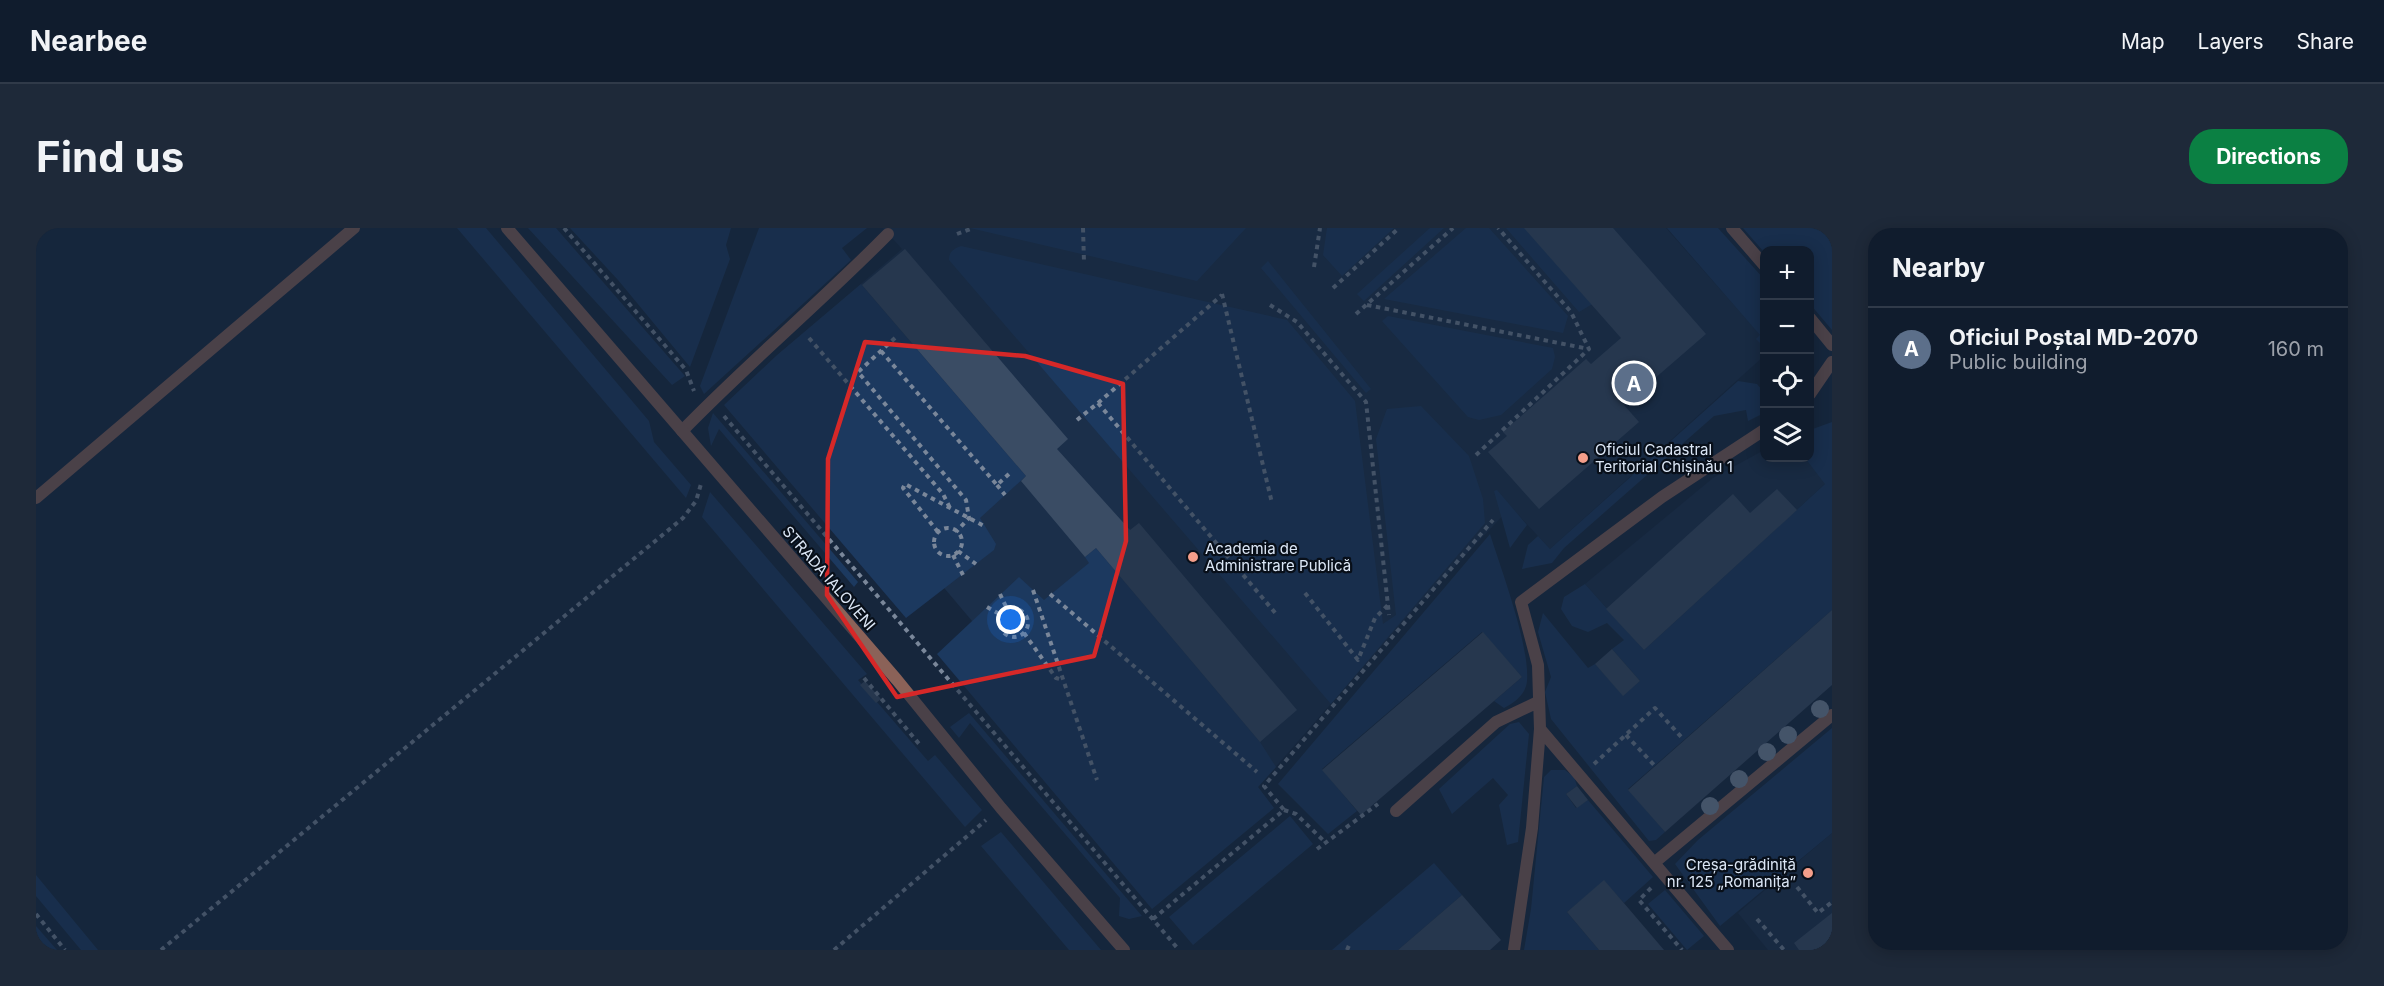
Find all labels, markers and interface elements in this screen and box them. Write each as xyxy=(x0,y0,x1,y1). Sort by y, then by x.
text: Nearbee xyxy=(30,24,147,58)
text: Map xyxy=(2121,29,2165,54)
text: Layers xyxy=(2198,29,2264,54)
text: Share xyxy=(2297,29,2354,54)
button: Directions xyxy=(2189,129,2348,184)
text: Find us xyxy=(36,131,184,182)
map controls xyxy=(1760,246,1814,462)
button: + xyxy=(1760,246,1814,300)
text: Nearby xyxy=(1892,252,1985,283)
button: − xyxy=(1760,300,1814,354)
text: Oficiul Poștal MD-2070 xyxy=(1949,324,2198,350)
text: A xyxy=(1904,337,1919,361)
text: 160 m xyxy=(2268,337,2324,361)
text: Public building xyxy=(1949,350,2088,374)
button: locate xyxy=(1760,354,1814,408)
pin: A xyxy=(1614,360,1654,406)
button: layers xyxy=(1760,408,1814,462)
place label: Oficiul Cadastral Teritorial Chișinău 1 xyxy=(1595,440,1733,476)
marker: Oficiul Cadastral Teritorial Chișinău 1 xyxy=(1576,451,1590,465)
street label: STRADA IALOVENI xyxy=(778,522,880,634)
place label: Academia de Administrare Publică xyxy=(1205,539,1351,575)
marker: Academia de Administrare Publică xyxy=(1186,550,1200,564)
your location xyxy=(996,605,1025,634)
place label: Creșa-grădiniță nr. 125 „Romanița” xyxy=(1667,855,1796,891)
marker: Creșa-grădiniță nr. 125 „Romanița” xyxy=(1801,866,1815,880)

